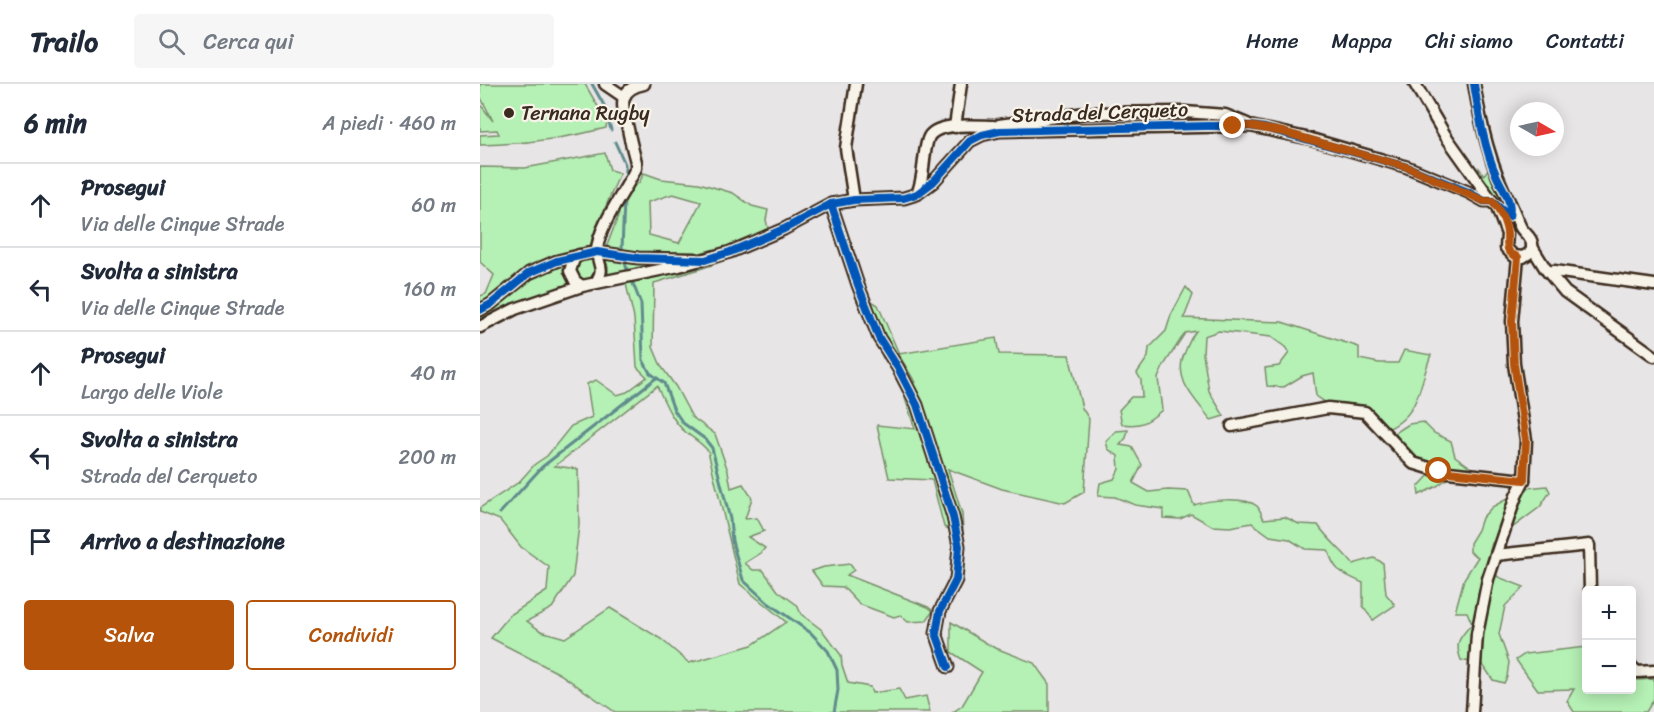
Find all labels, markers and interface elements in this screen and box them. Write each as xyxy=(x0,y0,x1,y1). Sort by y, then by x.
search box xyxy=(134,14,554,68)
text: Trailo xyxy=(30,17,98,66)
text: Cerca qui xyxy=(203,22,294,61)
text: Home xyxy=(1246,22,1298,60)
text: Mappa xyxy=(1331,22,1392,60)
text: Chi siamo xyxy=(1425,22,1513,60)
text: Contatti xyxy=(1546,22,1624,60)
icon: search xyxy=(155,25,188,58)
street label: Strada del Cerqueto xyxy=(1011,92,1189,133)
place label: Ternana Rugby xyxy=(521,96,650,131)
text: 6 min xyxy=(24,100,87,146)
north arrow xyxy=(1510,102,1564,156)
text: A piedi · 460 m xyxy=(322,106,456,141)
marker: Ternana Rugby xyxy=(502,106,516,120)
route end xyxy=(1219,112,1245,138)
text: Prosegui xyxy=(81,168,165,207)
text: 60 m xyxy=(411,188,456,223)
icon: ahead xyxy=(24,189,57,222)
text: Via delle Cinque Strade xyxy=(81,207,284,242)
text: Svolta a sinistra xyxy=(81,252,238,291)
text: 160 m xyxy=(403,272,456,307)
icon: left xyxy=(24,273,57,306)
text: Via delle Cinque Strade xyxy=(81,291,284,326)
text: Prosegui xyxy=(81,336,165,375)
text: 40 m xyxy=(410,356,456,391)
icon: ahead xyxy=(24,357,57,390)
text: Largo delle Viole xyxy=(81,375,223,410)
text: Svolta a sinistra xyxy=(81,420,238,459)
text: 200 m xyxy=(399,440,456,475)
icon: left xyxy=(24,441,57,474)
route start xyxy=(1425,457,1451,483)
text: Strada del Cerqueto xyxy=(81,459,257,494)
text: Arrivo a destinazione xyxy=(81,522,285,561)
icon: arrive xyxy=(24,525,57,558)
map controls xyxy=(1582,586,1636,694)
button: + xyxy=(1582,586,1636,640)
button: Salva xyxy=(24,600,234,670)
button: Condividi xyxy=(246,600,456,670)
button: − xyxy=(1582,640,1636,694)

